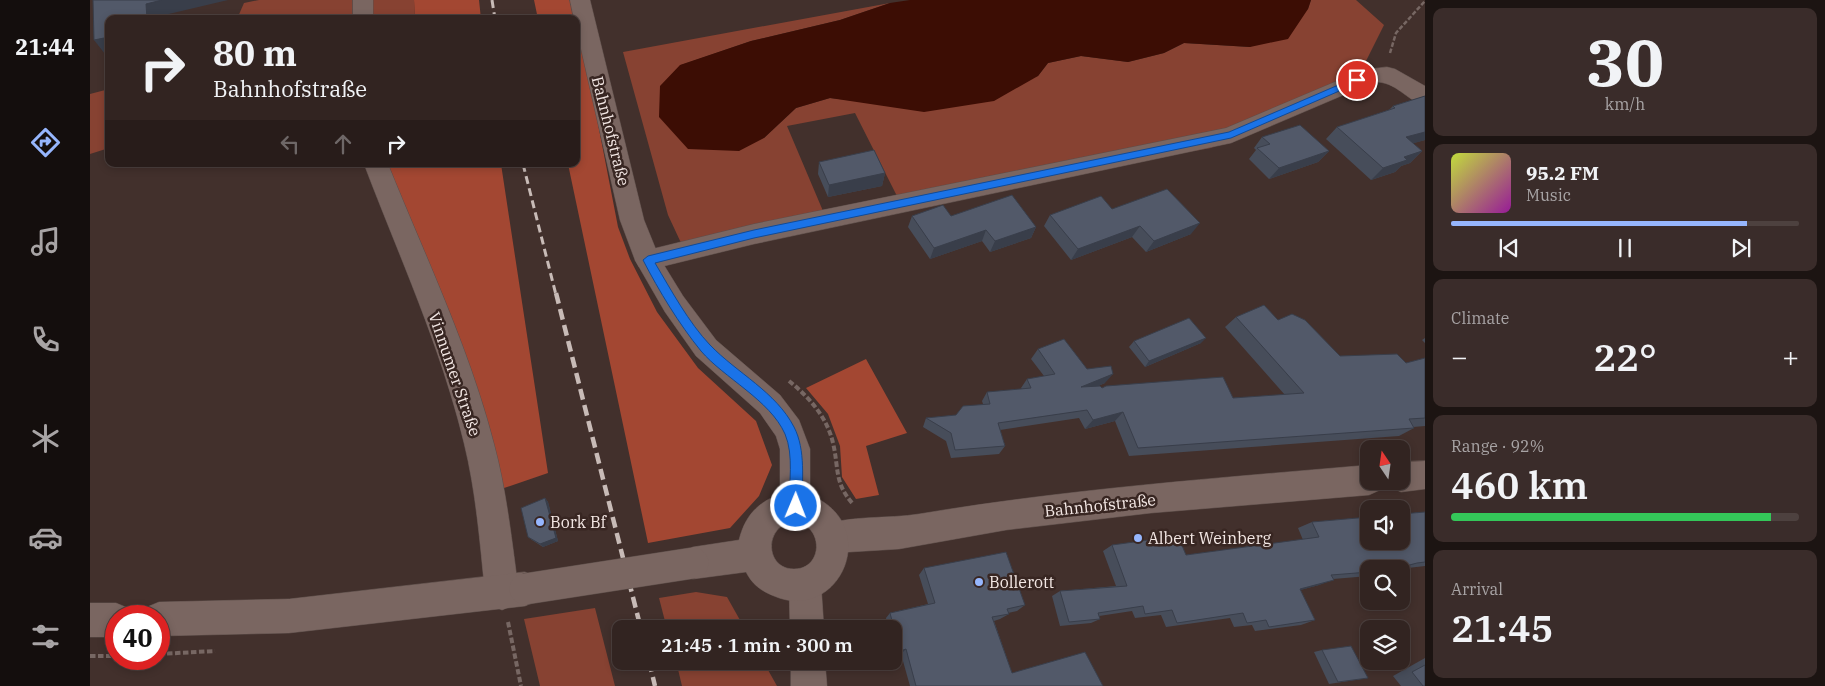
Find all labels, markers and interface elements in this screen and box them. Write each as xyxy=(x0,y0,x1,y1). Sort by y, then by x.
text: 30 xyxy=(1586,19,1664,104)
text: 80 m xyxy=(213,30,297,76)
text: 21:44 xyxy=(15,32,75,61)
icon: right xyxy=(130,35,195,100)
pin xyxy=(1336,59,1378,101)
icon: arrive xyxy=(1343,66,1371,94)
text: Bahnhofstraße xyxy=(213,74,367,103)
street label: Bahnhofstraße xyxy=(588,74,634,188)
text: km/h xyxy=(1605,94,1645,114)
icon: directions xyxy=(28,125,63,160)
icon: left xyxy=(276,130,304,158)
icon: ahead xyxy=(329,130,357,158)
icon: right xyxy=(382,130,410,158)
text: 95.2 FM xyxy=(1526,161,1599,185)
text: Music xyxy=(1526,185,1571,205)
icon: music xyxy=(28,224,63,259)
icon: previous xyxy=(1495,234,1523,262)
icon: pause xyxy=(1611,234,1639,262)
icon: next xyxy=(1727,234,1755,262)
text: Climate xyxy=(1451,308,1509,328)
street label: Vinnumer Straße xyxy=(424,309,486,439)
icon: phone xyxy=(28,322,63,357)
text: 22° xyxy=(1593,332,1657,381)
text: − xyxy=(1451,338,1468,375)
text: + xyxy=(1782,338,1799,375)
icon: climate xyxy=(28,421,63,456)
text: Range · 92% xyxy=(1451,436,1544,456)
north arrow xyxy=(1360,440,1410,490)
map controls xyxy=(1360,440,1410,670)
text: 460 km xyxy=(1451,460,1588,509)
position arrow xyxy=(769,479,821,531)
street label: Bahnhofstraße xyxy=(1043,489,1157,521)
button: sound xyxy=(1360,500,1410,550)
place label: Bork Bf xyxy=(550,512,608,532)
marker: Bork Bf xyxy=(534,516,546,528)
icon: car xyxy=(28,520,63,555)
place label: Albert Weinberg xyxy=(1148,528,1272,548)
marker: Albert Weinberg xyxy=(1132,532,1144,544)
button: search xyxy=(1360,560,1410,610)
place label: Bollerott xyxy=(989,572,1055,592)
marker: Bollerott xyxy=(973,576,985,588)
text: Arrival xyxy=(1451,579,1503,599)
text: 21:45 xyxy=(1451,603,1554,652)
speed limit sign: 40 xyxy=(105,605,170,670)
icon: filters xyxy=(28,619,63,654)
button: layers xyxy=(1360,620,1410,670)
text: 21:45 · 1 min · 300 m xyxy=(661,633,853,657)

